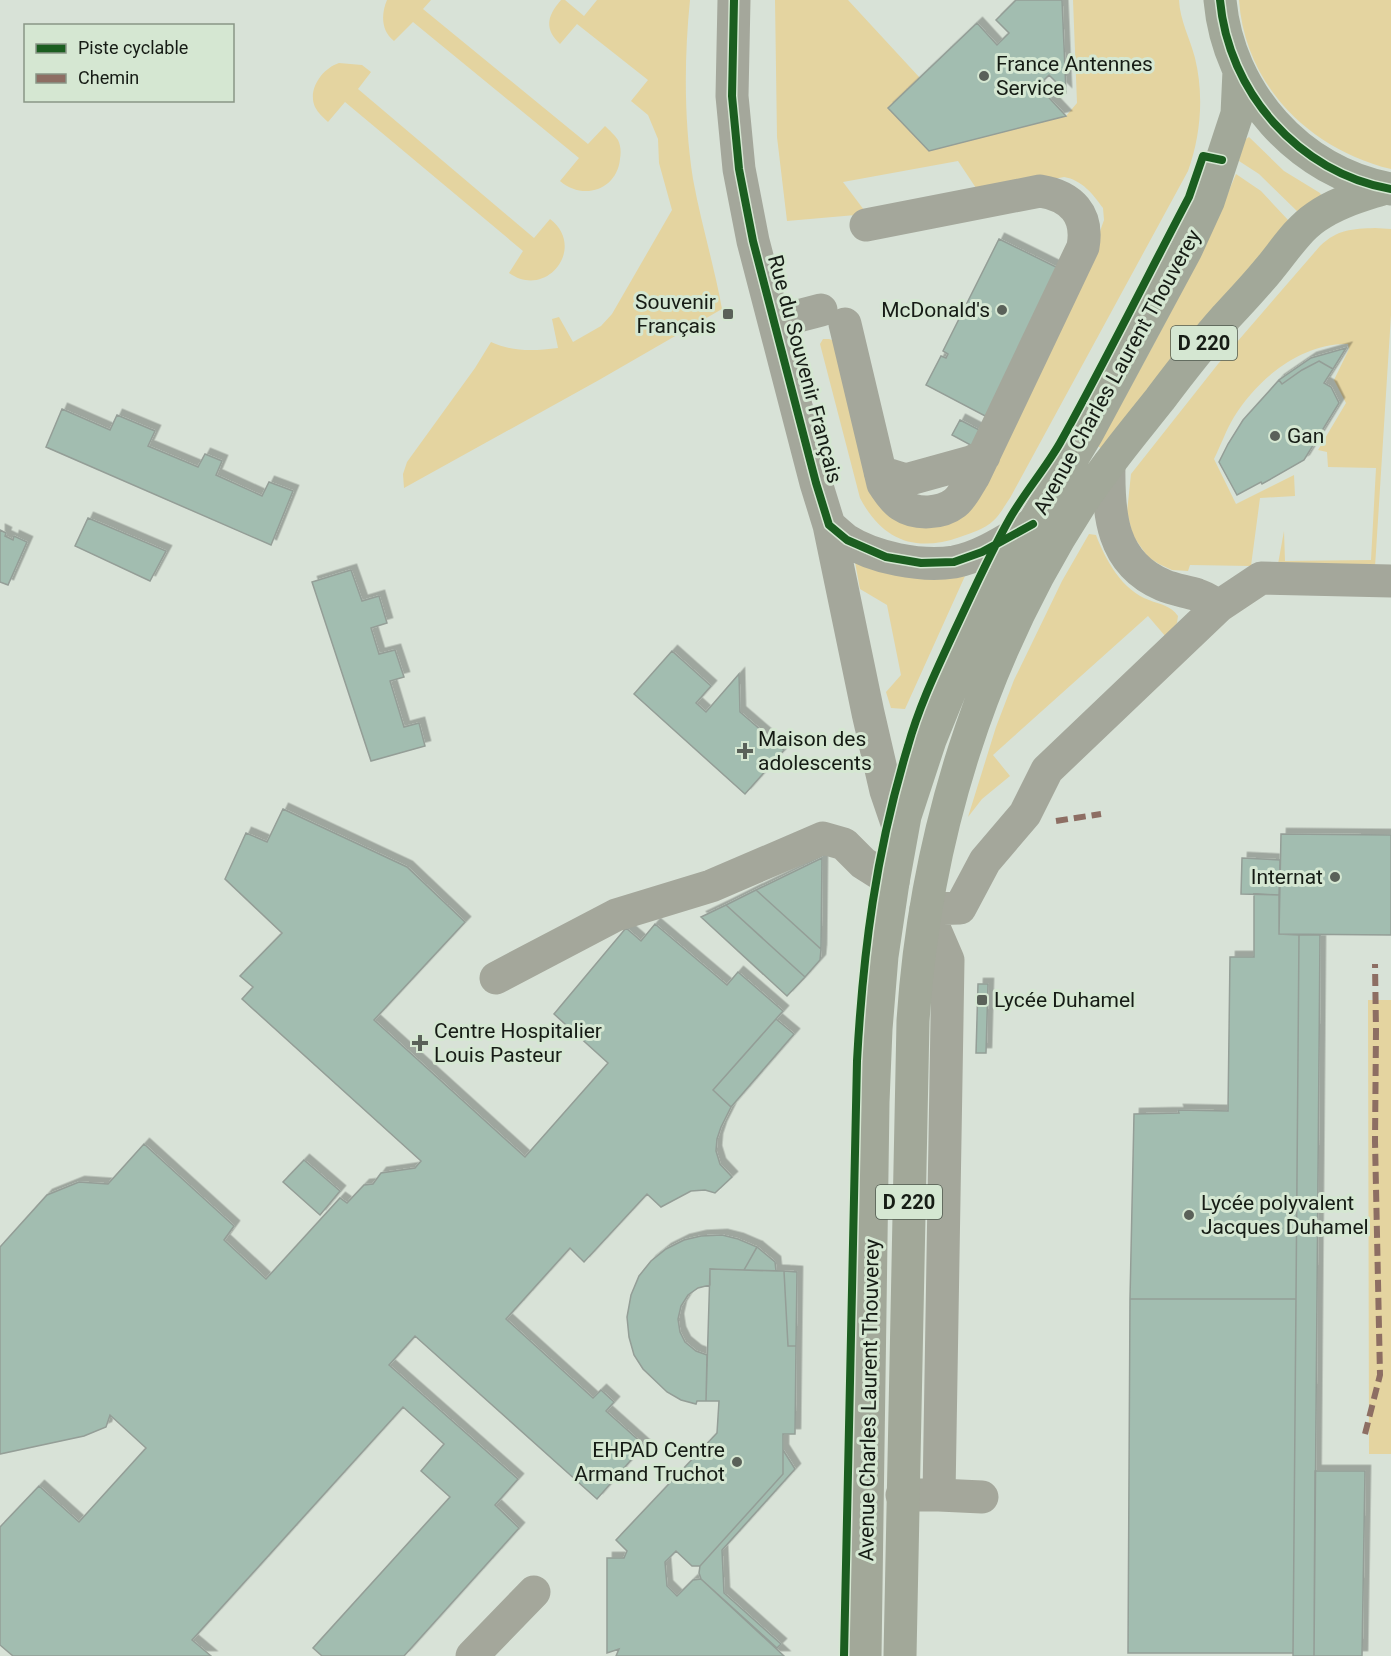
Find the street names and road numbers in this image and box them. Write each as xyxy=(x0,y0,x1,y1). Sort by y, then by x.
street label: Avenue Charles Laurent Thouverey xyxy=(1028,225,1206,519)
street label: Rue du Souvenir Français xyxy=(763,252,847,486)
road number: D 220 xyxy=(1171,326,1237,360)
road number: D 220 xyxy=(876,1185,942,1219)
street label: Avenue Charles Laurent Thouverey xyxy=(854,1239,884,1561)

